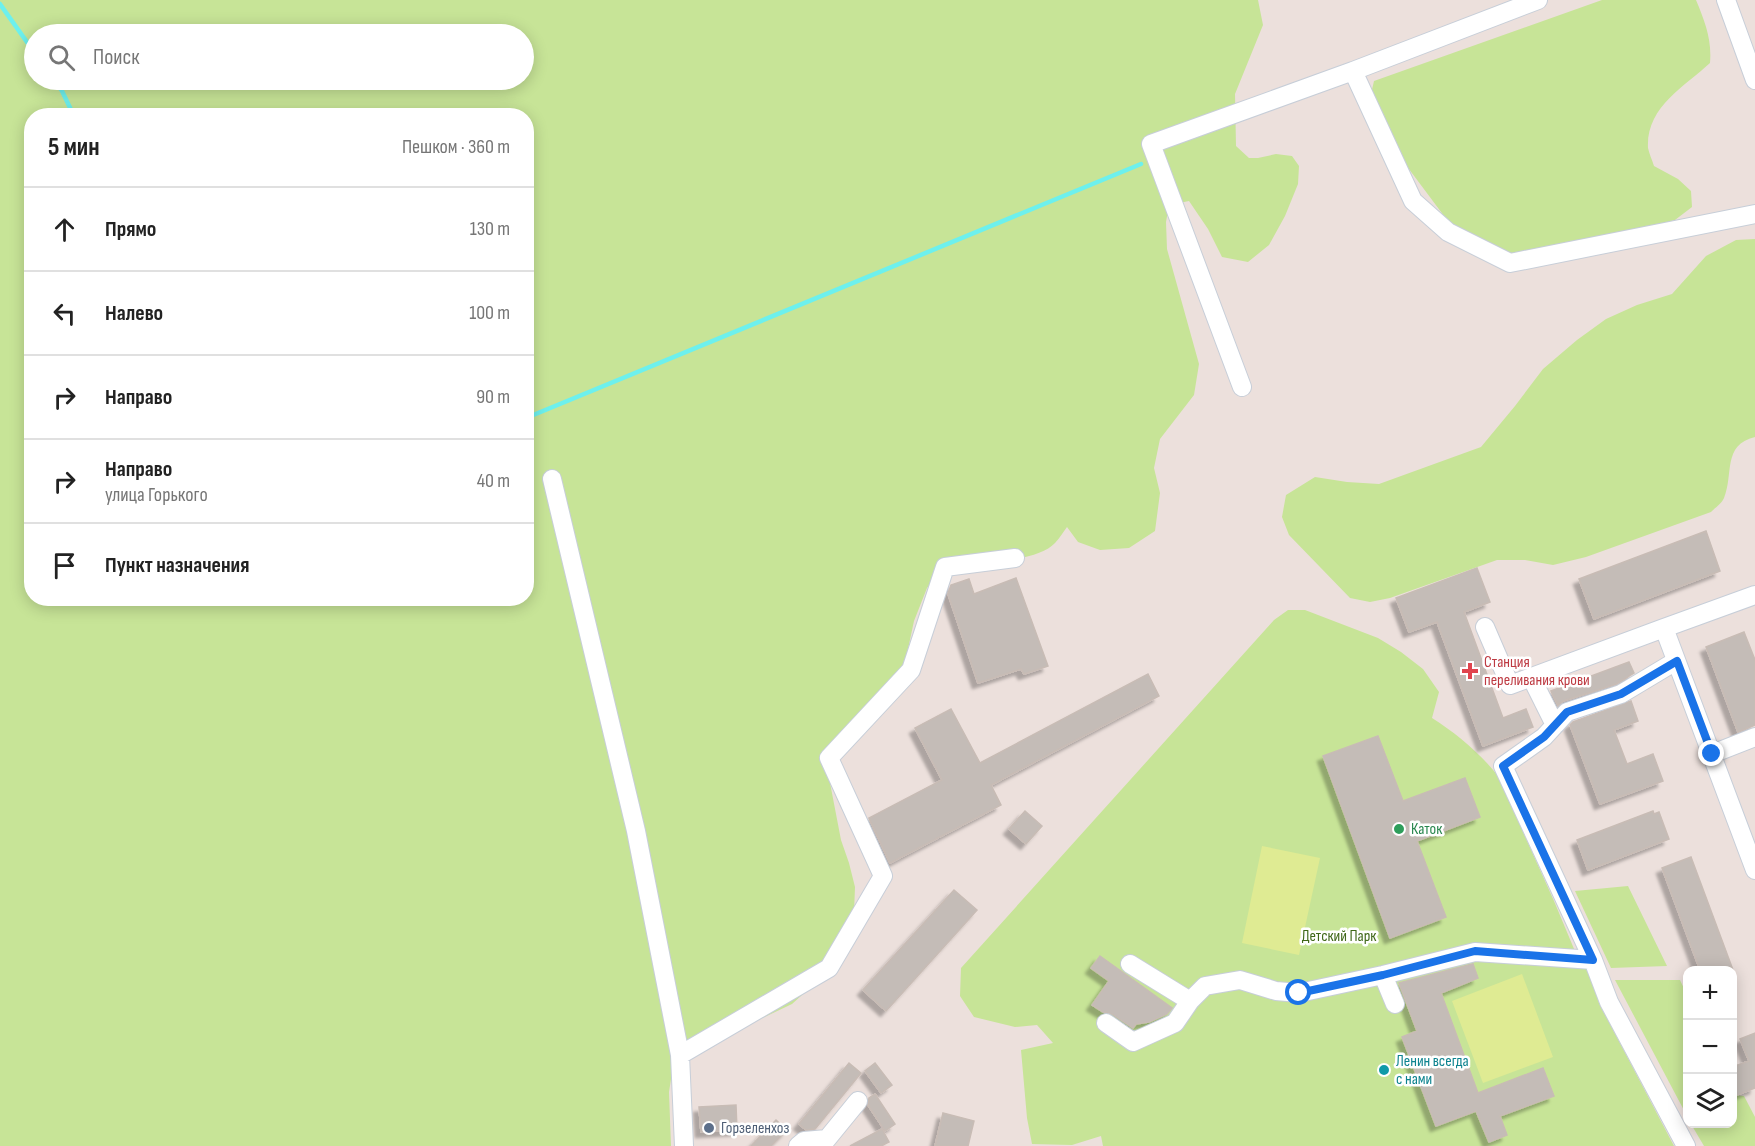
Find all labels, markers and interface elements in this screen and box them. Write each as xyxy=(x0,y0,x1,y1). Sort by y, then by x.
search box xyxy=(24,24,534,90)
icon: search xyxy=(45,41,78,74)
text: Поиск xyxy=(93,44,139,71)
text: 5 мин xyxy=(48,132,100,163)
text: Пешком · 360 m xyxy=(402,135,510,159)
icon: ahead xyxy=(48,213,81,246)
text: Прямо xyxy=(105,216,156,243)
text: 130 m xyxy=(470,217,510,241)
icon: left xyxy=(48,297,81,330)
text: Налево xyxy=(105,300,163,327)
text: 100 m xyxy=(469,301,510,325)
icon: right xyxy=(48,381,81,414)
text: Направо xyxy=(105,384,172,411)
text: 90 m xyxy=(476,385,510,409)
text: Направо xyxy=(105,456,172,483)
icon: right xyxy=(48,465,81,498)
text: 40 m xyxy=(477,469,510,493)
text: улица Горького xyxy=(105,483,208,507)
icon: arrive xyxy=(48,549,81,582)
text: Пункт назначения xyxy=(105,552,249,579)
place label: Станция переливания крови xyxy=(1484,653,1590,690)
marker: Станция переливания крови xyxy=(1461,662,1479,680)
route end xyxy=(1698,740,1724,766)
place label: Каток xyxy=(1411,820,1443,839)
marker: Каток xyxy=(1392,822,1406,836)
park label: Детский Парк xyxy=(1302,927,1377,946)
map controls xyxy=(1683,966,1737,1128)
button: + xyxy=(1683,966,1737,1020)
route start xyxy=(1285,979,1311,1005)
button: − xyxy=(1683,1020,1737,1074)
place label: Ленин всегда с нами xyxy=(1396,1052,1469,1089)
marker: Ленин всегда с нами xyxy=(1377,1063,1391,1077)
button: layers xyxy=(1683,1074,1737,1128)
place label: Горзеленхоз xyxy=(721,1119,789,1138)
marker: Горзеленхоз xyxy=(702,1121,716,1135)

